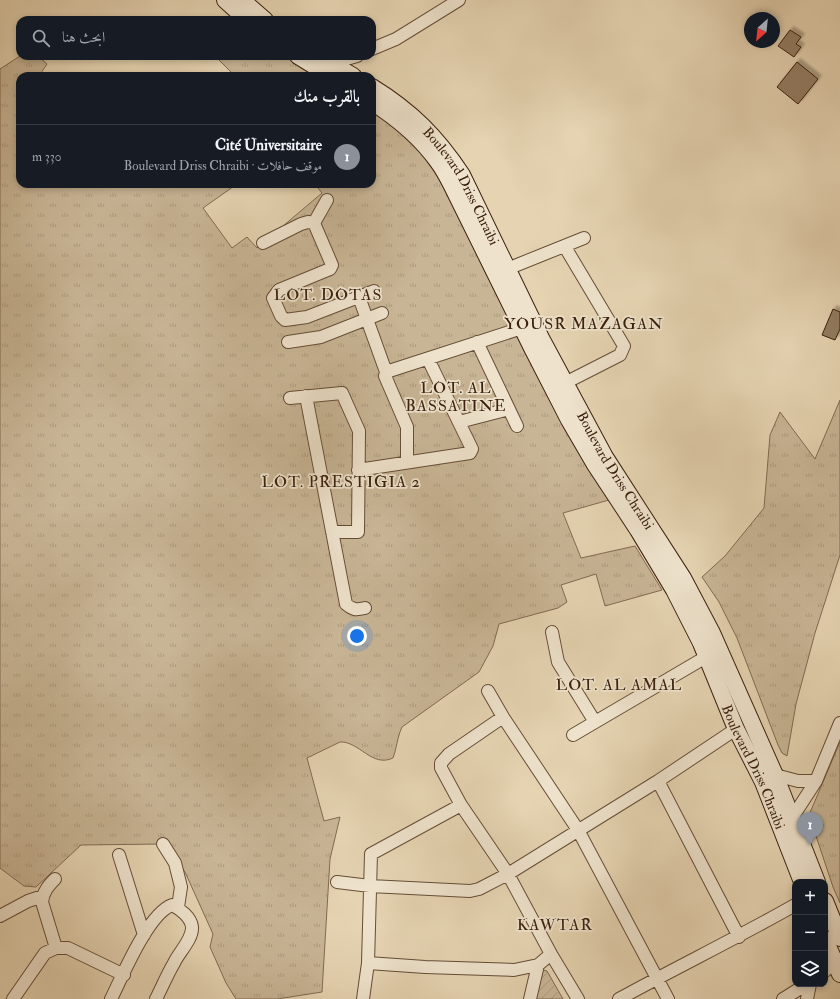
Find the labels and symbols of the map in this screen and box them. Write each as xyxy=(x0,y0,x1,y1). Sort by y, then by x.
north arrow xyxy=(744,12,780,48)
street label: Boulevard Driss Chraibi xyxy=(419,124,503,248)
district label: LOT. DOTAS xyxy=(274,285,382,305)
district label: YOUSR MAZAGAN xyxy=(504,314,664,334)
district label: LOT. AL BASSATINE xyxy=(405,378,507,416)
street label: Boulevard Driss Chraibi xyxy=(573,408,658,533)
district label: LOT. PRESTIGIA 2 xyxy=(261,472,421,492)
your location xyxy=(347,626,367,646)
district label: LOT. AL AMAL xyxy=(556,675,682,695)
street label: Boulevard Driss Chraibi xyxy=(718,702,789,832)
pin: 1 xyxy=(797,812,823,845)
district label: KAWTAR xyxy=(517,915,593,935)

